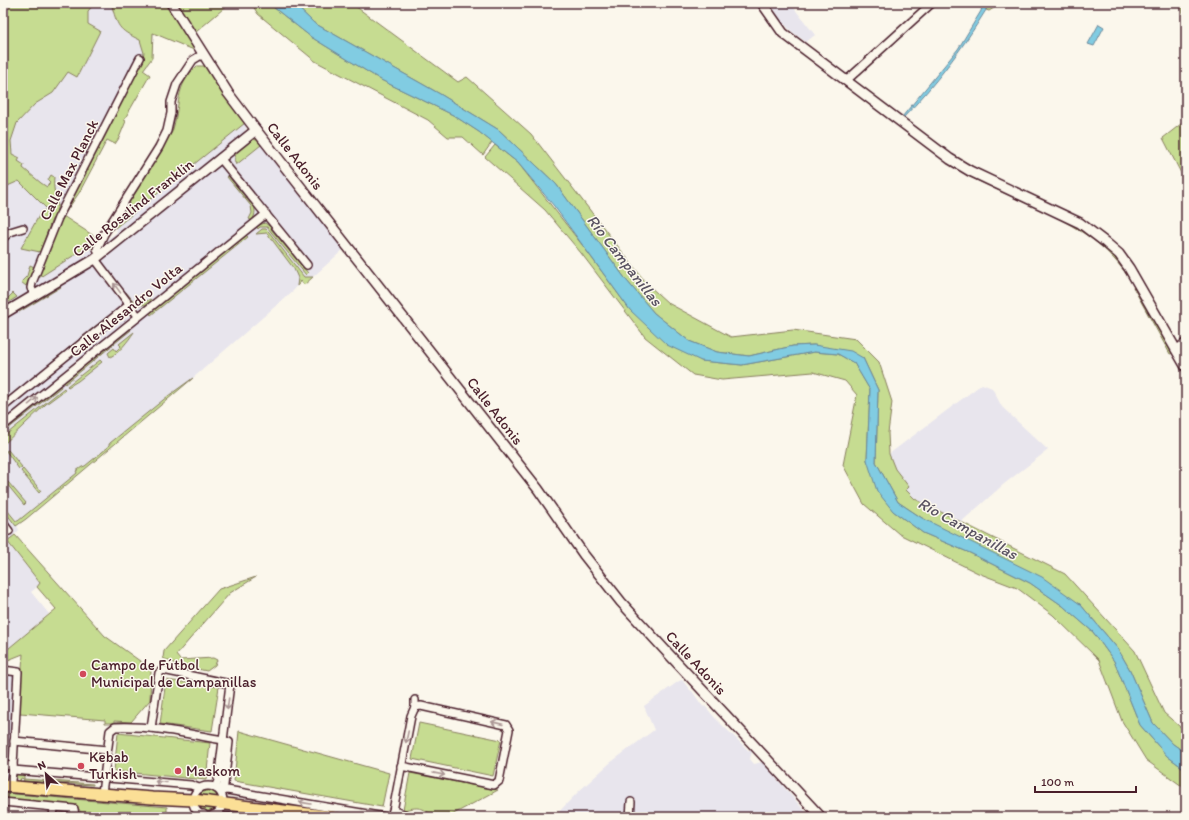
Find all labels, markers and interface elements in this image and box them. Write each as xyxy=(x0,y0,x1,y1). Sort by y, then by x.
street label: Calle Max Planck xyxy=(36,116,102,223)
street label: Calle Adonis xyxy=(263,119,327,194)
street label: Calle Rosalind Franklin xyxy=(69,155,197,261)
water label: Río Campanillas xyxy=(583,211,667,310)
street label: Calle Alesandro Volta xyxy=(66,259,186,361)
one-way arrow xyxy=(112,282,121,293)
street label: Calle Adonis xyxy=(463,374,527,449)
one-way arrow xyxy=(28,397,39,406)
water label: Río Campanillas xyxy=(915,493,1021,564)
street label: Calle Adonis xyxy=(662,627,730,699)
place label: Campo de Fútbol Municipal de Campanillas xyxy=(91,656,257,691)
marker: Campo de Fútbol Municipal de Campanillas xyxy=(78,669,88,679)
one-way arrow xyxy=(224,698,232,711)
one-way arrow xyxy=(491,719,504,727)
one-way arrow xyxy=(402,730,410,743)
place label: Kebab Turkish xyxy=(89,748,137,783)
north arrow xyxy=(26,754,66,794)
text: N xyxy=(35,758,48,773)
marker: Kebab Turkish xyxy=(76,761,86,771)
place label: Maskom xyxy=(186,762,241,780)
marker: Maskom xyxy=(173,766,183,776)
scale bar xyxy=(1035,768,1136,794)
one-way arrow xyxy=(432,770,445,778)
text: 100 m xyxy=(1041,775,1074,789)
one-way arrow xyxy=(155,779,168,786)
one-way arrow xyxy=(299,799,312,807)

